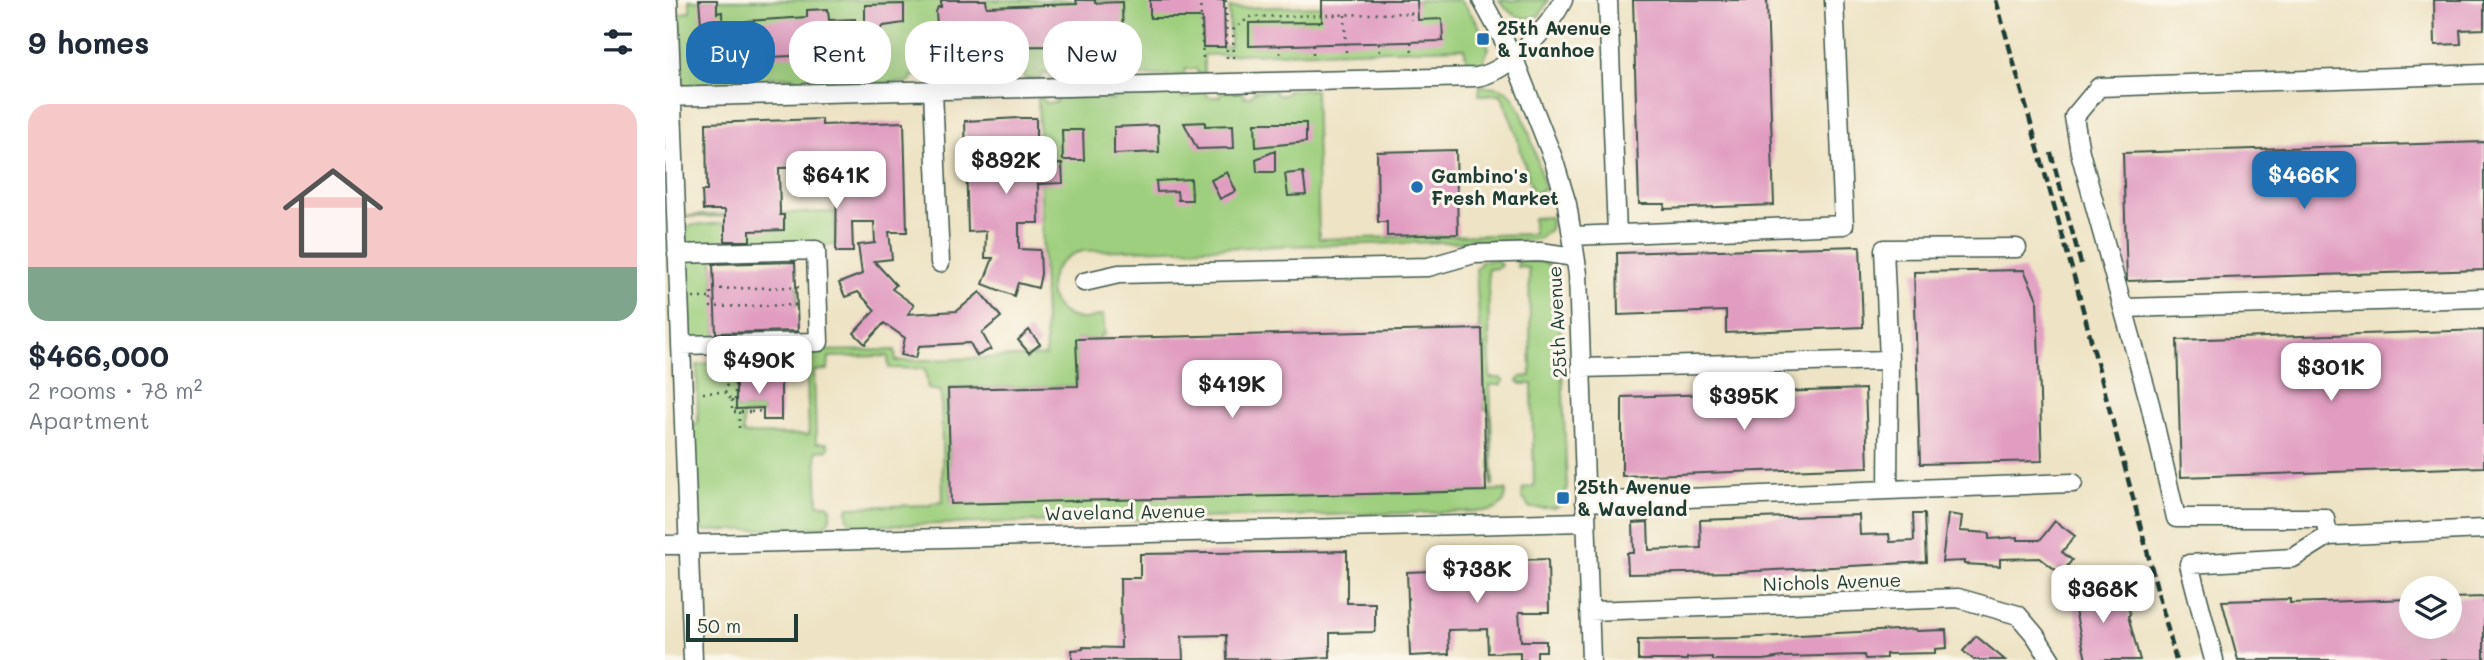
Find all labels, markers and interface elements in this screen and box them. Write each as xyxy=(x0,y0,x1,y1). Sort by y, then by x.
place label: 25th Avenue & Ivanhoe xyxy=(1497,15,1611,62)
chip: Buy xyxy=(686,21,775,84)
chip: Rent xyxy=(789,21,891,84)
chip: Filters xyxy=(905,21,1029,84)
chip: New xyxy=(1043,21,1142,84)
text: 9 homes xyxy=(28,22,149,62)
icon: filters xyxy=(599,23,637,61)
marker: 25th Avenue & Ivanhoe xyxy=(1475,31,1491,47)
pin: $892K xyxy=(957,136,1055,196)
text: $892K xyxy=(971,144,1041,174)
icon: home xyxy=(270,150,396,276)
pin: $641K xyxy=(787,152,885,211)
pin: $466K xyxy=(2255,152,2353,211)
text: $641K xyxy=(802,159,870,189)
text: $466K xyxy=(2268,159,2340,189)
place label: Gambino's Fresh Market xyxy=(1431,163,1559,210)
marker: Gambino's Fresh Market xyxy=(1409,179,1425,195)
street label: 25th Avenue xyxy=(1541,265,1572,379)
text: $466,000 xyxy=(28,335,169,375)
pin: $490K xyxy=(710,336,808,396)
text: $490K xyxy=(723,344,795,374)
pin: $301K xyxy=(2282,344,2380,403)
text: $301K xyxy=(2297,351,2365,381)
pin: $419K xyxy=(1183,360,1281,420)
text: $419K xyxy=(1198,368,1266,398)
pin: $395K xyxy=(1695,372,1793,432)
text: 2 rooms · 78 m² xyxy=(28,375,202,405)
text: $395K xyxy=(1709,380,1779,410)
text: Apartment xyxy=(28,405,150,435)
place label: 25th Avenue & Waveland xyxy=(1577,474,1691,521)
marker: 25th Avenue & Waveland xyxy=(1555,490,1571,506)
street label: Waveland Avenue xyxy=(1044,498,1206,525)
pin: $738K xyxy=(1428,546,1526,605)
text: $738K xyxy=(1442,553,1512,583)
pin: $368K xyxy=(2054,566,2152,625)
street label: Nichols Avenue xyxy=(1762,567,1902,596)
text: $368K xyxy=(2067,573,2139,603)
map controls xyxy=(2399,576,2462,639)
button: layers xyxy=(2399,576,2462,639)
scale bar xyxy=(686,611,798,643)
text: 50 m xyxy=(697,613,741,638)

